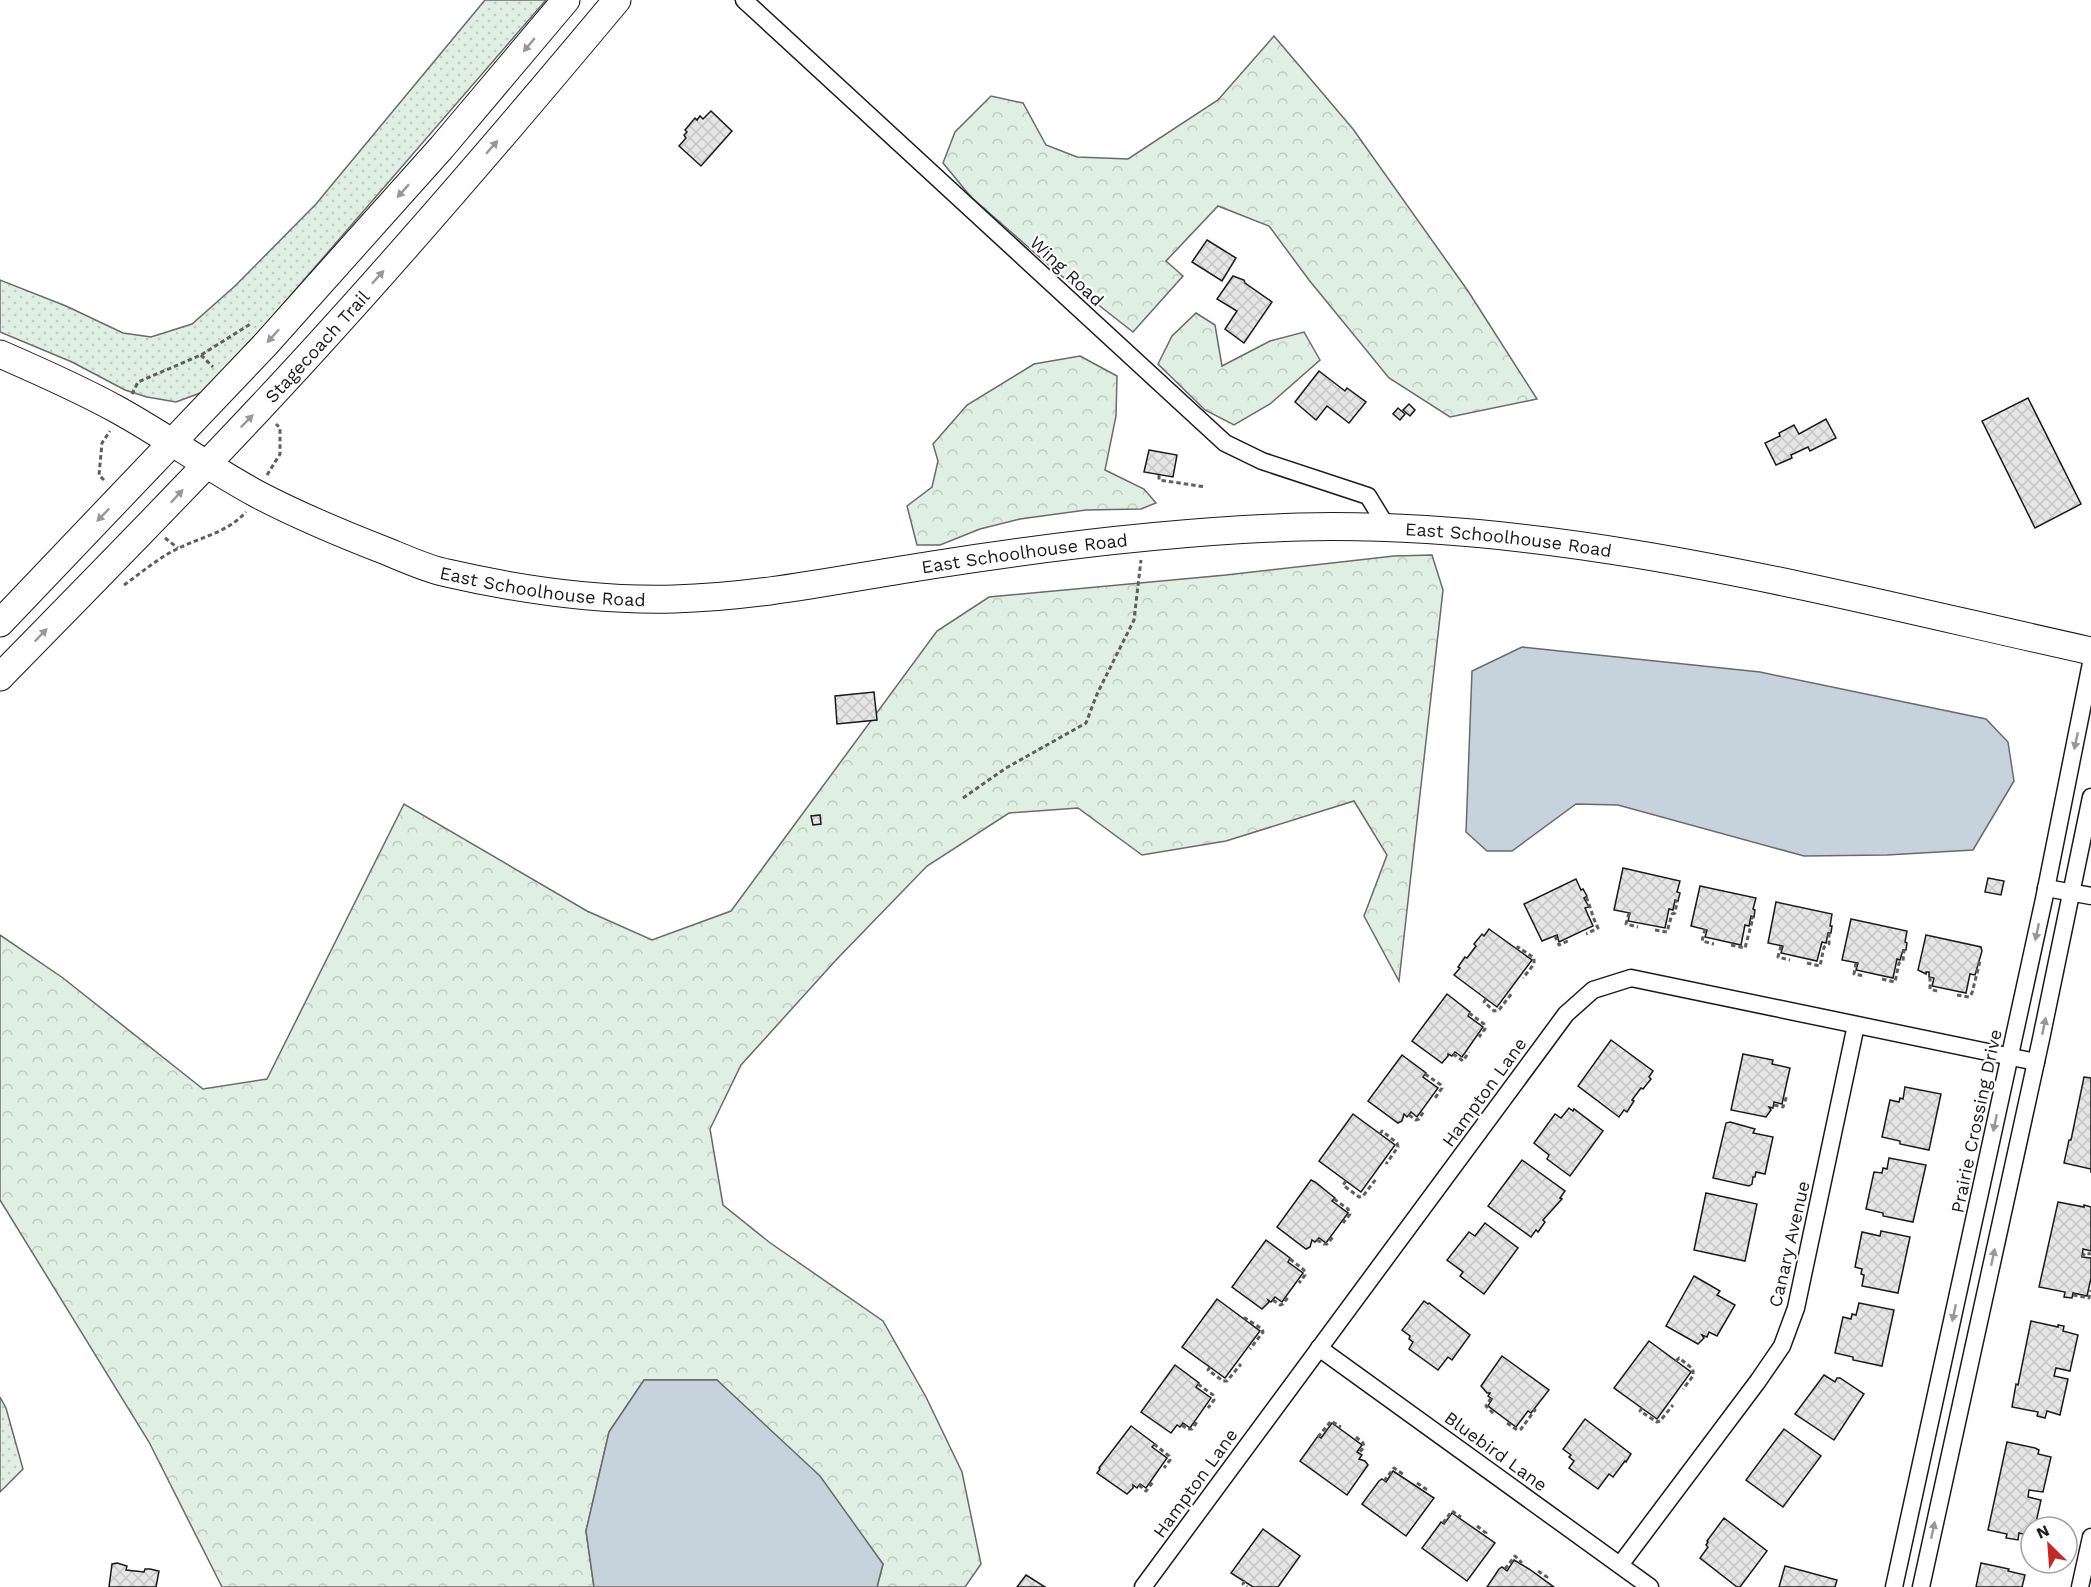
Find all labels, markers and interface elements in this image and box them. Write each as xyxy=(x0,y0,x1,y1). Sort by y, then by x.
one-way arrow xyxy=(523,37,536,52)
one-way arrow xyxy=(485,140,498,155)
one-way arrow xyxy=(397,183,410,198)
street label: Wing Road xyxy=(1026,232,1108,310)
one-way arrow xyxy=(371,270,384,285)
street label: Stagecoach Trail xyxy=(260,285,374,407)
one-way arrow xyxy=(266,329,280,344)
one-way arrow xyxy=(240,415,254,429)
one-way arrow xyxy=(170,488,184,503)
one-way arrow xyxy=(96,508,110,523)
street label: East Schoolhouse Road xyxy=(1405,518,1613,561)
street label: East Schoolhouse Road xyxy=(920,529,1129,577)
street label: East Schoolhouse Road xyxy=(438,561,646,610)
one-way arrow xyxy=(34,628,48,643)
one-way arrow xyxy=(2071,732,2080,751)
one-way arrow xyxy=(2031,923,2041,941)
one-way arrow xyxy=(2039,1017,2049,1035)
street label: Prairie Crossing Drive xyxy=(1946,1027,2006,1215)
street label: Hampton Lane xyxy=(1437,1033,1531,1151)
one-way arrow xyxy=(1990,1113,2000,1132)
street label: Canary Avenue xyxy=(1764,1179,1814,1309)
one-way arrow xyxy=(1989,1248,1998,1267)
one-way arrow xyxy=(1948,1304,1958,1322)
street label: Bluebird Lane xyxy=(1441,1407,1551,1495)
street label: Hampton Lane xyxy=(1148,1424,1242,1542)
north arrow xyxy=(2019,1515,2079,1575)
one-way arrow xyxy=(1929,1521,1939,1539)
text: N xyxy=(2033,1521,2052,1543)

